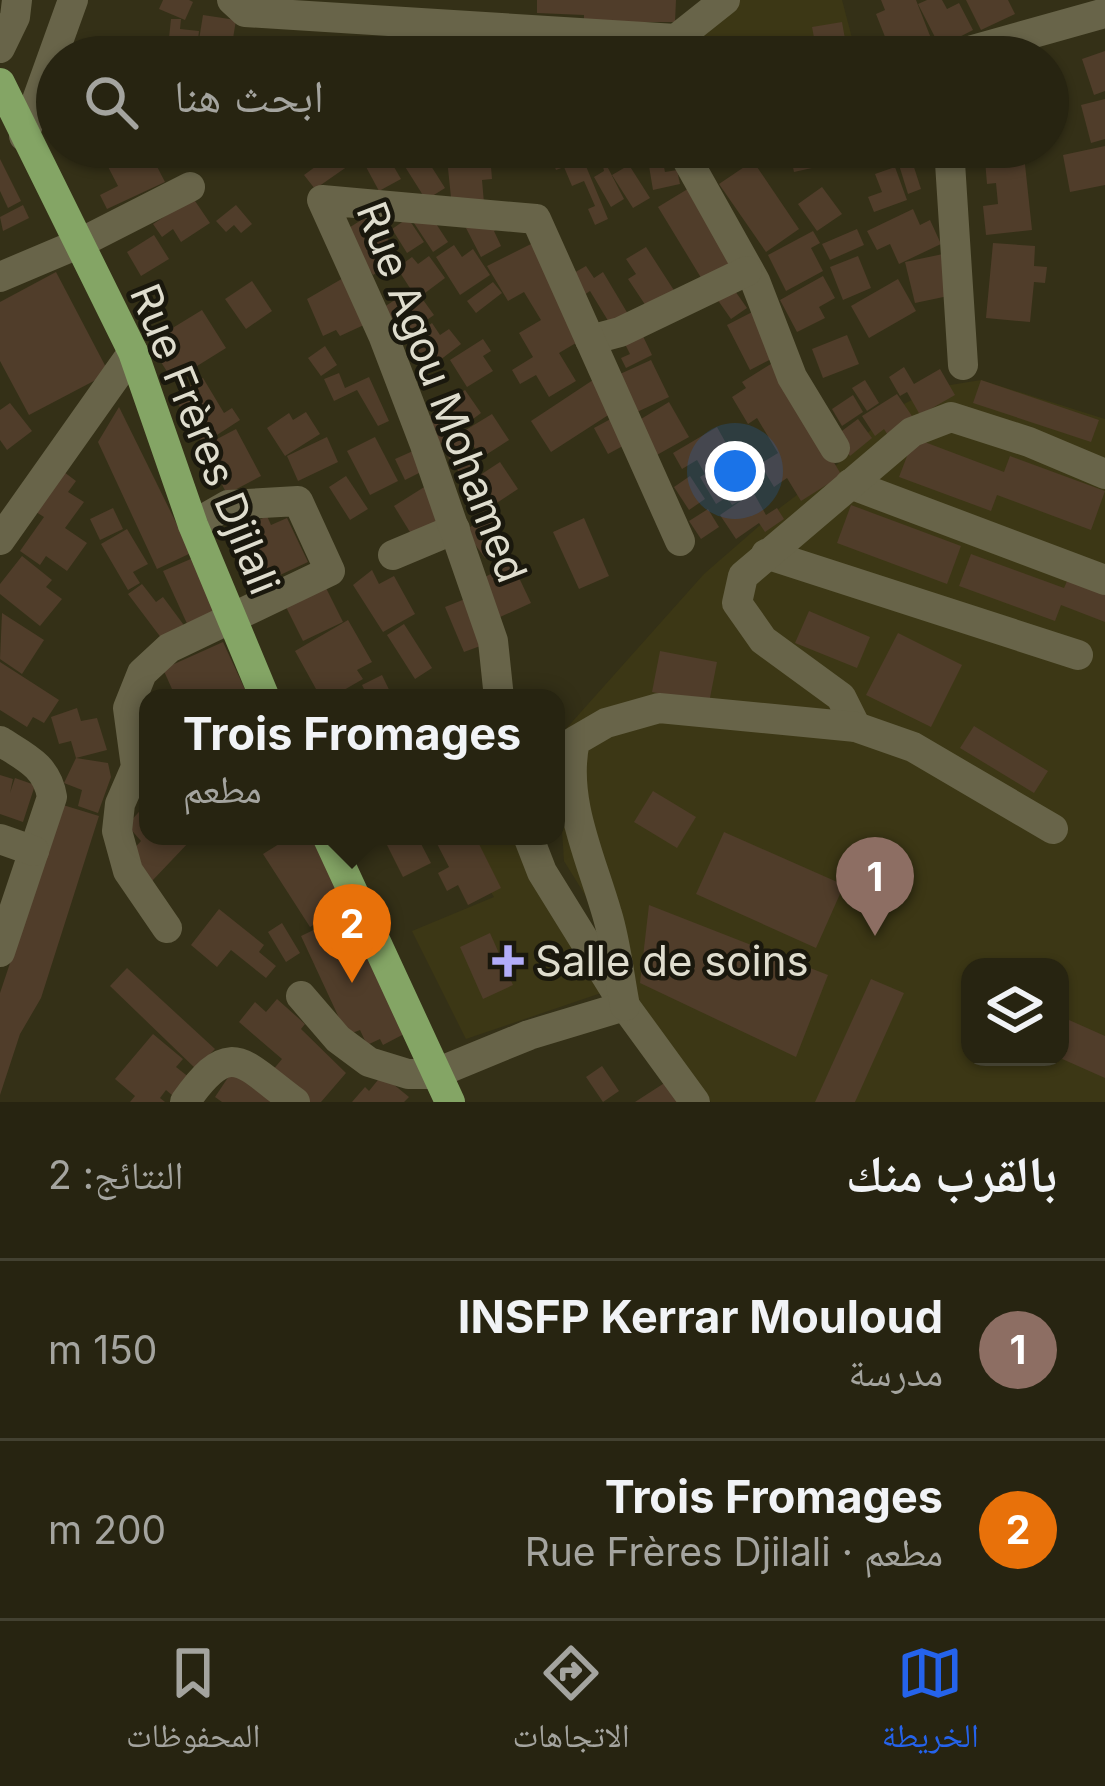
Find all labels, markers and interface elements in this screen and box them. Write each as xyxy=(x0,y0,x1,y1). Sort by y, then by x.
search box xyxy=(36,36,1069,168)
text: ابحث هنا xyxy=(174,68,324,123)
icon: search xyxy=(78,69,144,135)
street label: Rue Agou Mohamed xyxy=(346,194,539,589)
street label: Rue Frères Djilali xyxy=(120,276,291,601)
your location xyxy=(705,441,765,501)
popup xyxy=(139,689,565,845)
text: Trois Fromages xyxy=(183,706,521,761)
text: مطعم xyxy=(183,765,262,812)
pin: 1 xyxy=(836,837,914,936)
pin: 2 xyxy=(313,884,391,983)
place label: Salle de soins xyxy=(535,935,809,986)
marker: Salle de soins xyxy=(492,945,524,977)
map controls xyxy=(961,958,1069,1066)
button: layers xyxy=(961,958,1069,1066)
text: بالقرب منك xyxy=(846,1143,1057,1204)
text: النتائج: 2 xyxy=(48,1151,184,1198)
text: INSFP Kerrar Mouloud xyxy=(458,1289,943,1344)
text: 150 m xyxy=(48,1326,157,1373)
text: 1 xyxy=(1010,1326,1026,1373)
text: مدرسة xyxy=(848,1348,943,1395)
text: Trois Fromages xyxy=(605,1469,943,1524)
text: 200 m xyxy=(48,1506,166,1553)
text: 2 xyxy=(1006,1506,1030,1553)
text: مطعم · Rue Frères Djilali xyxy=(525,1528,943,1575)
tab: المحفوظات xyxy=(126,1640,260,1768)
tab: الاتجاهات xyxy=(512,1640,630,1768)
tab: الخريطة xyxy=(882,1640,979,1768)

